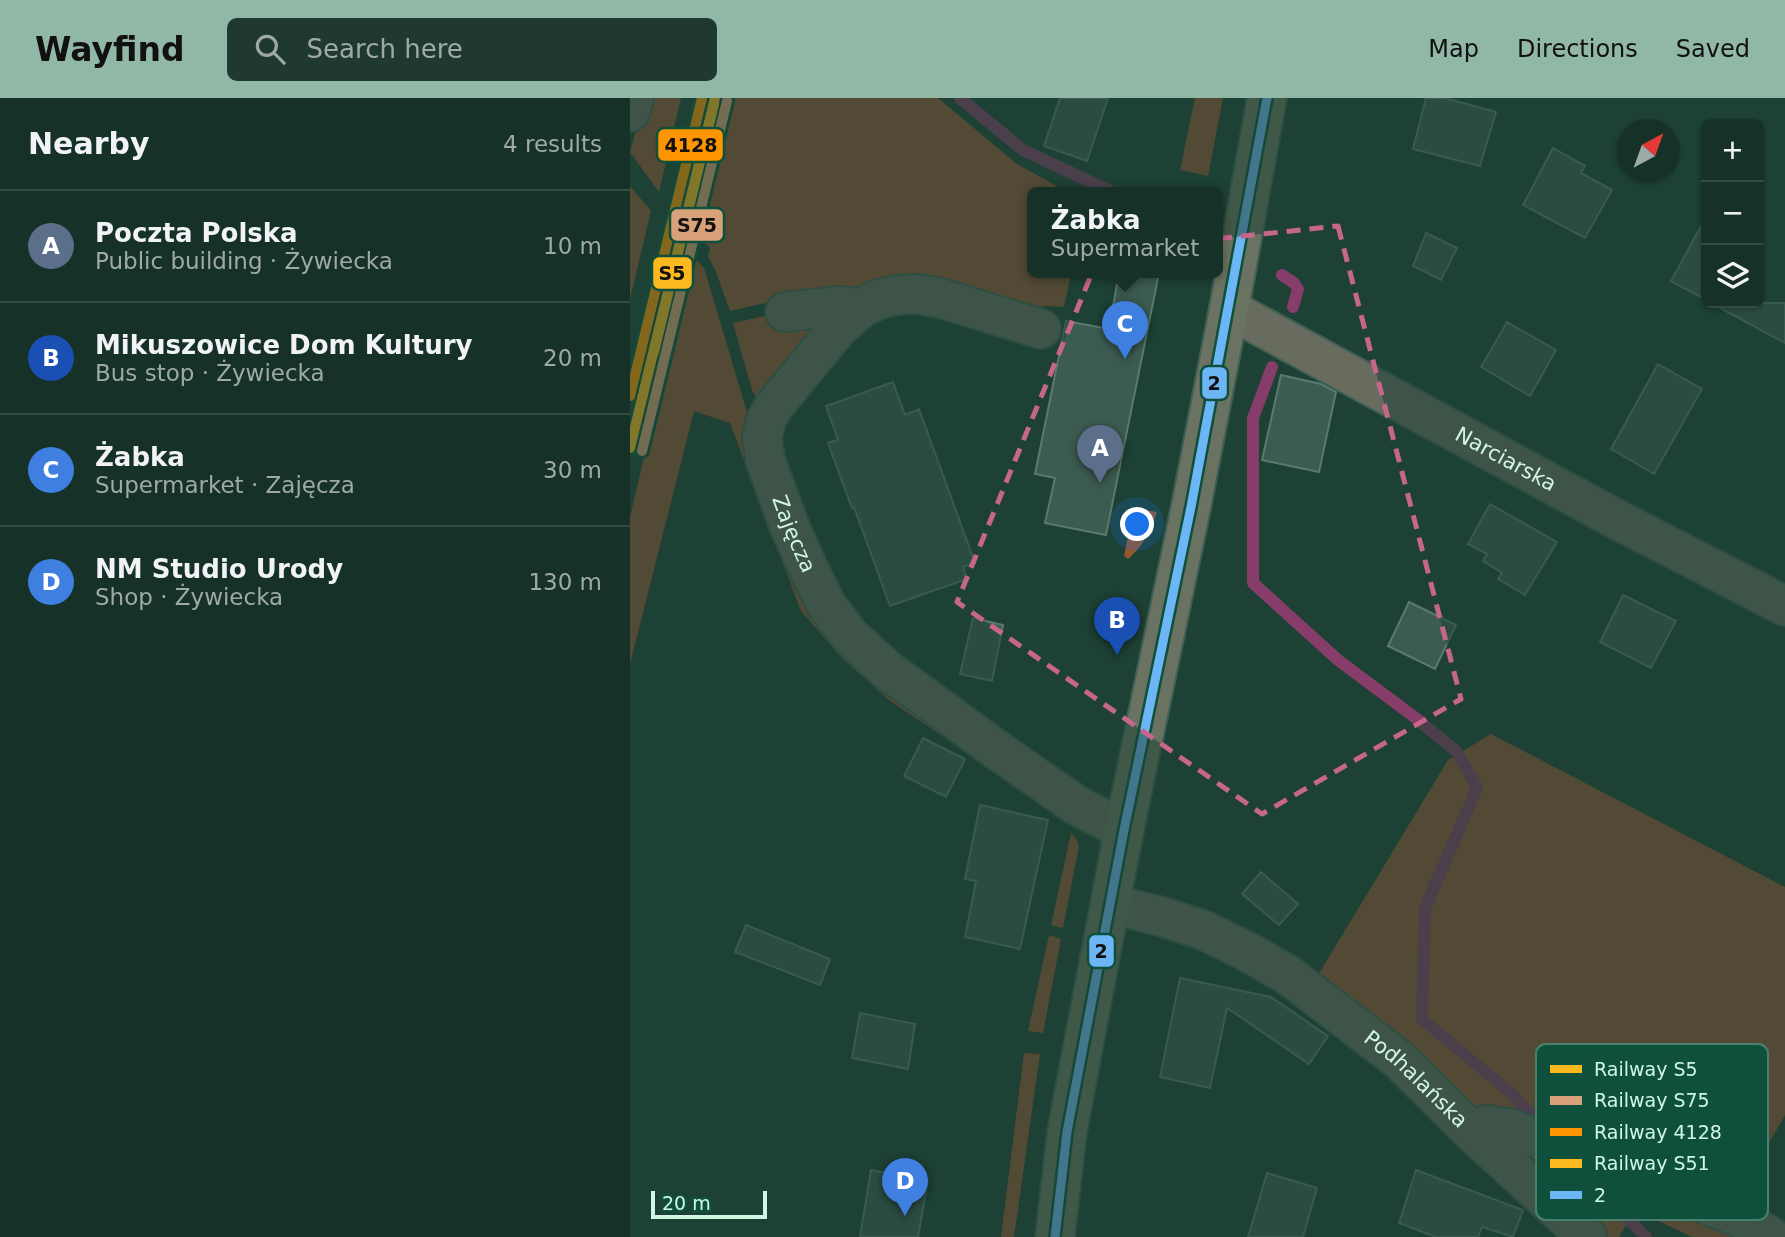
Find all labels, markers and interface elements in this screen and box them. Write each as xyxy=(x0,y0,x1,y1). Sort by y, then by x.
search box xyxy=(227,18,717,81)
text: Wayfind xyxy=(35,30,185,69)
icon: search xyxy=(251,30,289,68)
text: Search here xyxy=(307,34,463,64)
text: Map xyxy=(1428,35,1479,63)
text: Directions xyxy=(1517,35,1638,63)
text: Saved xyxy=(1676,35,1750,63)
north arrow xyxy=(1617,119,1680,182)
map controls xyxy=(1701,119,1764,308)
button: + xyxy=(1701,119,1764,182)
text: Nearby xyxy=(28,126,150,161)
line badge: 4128 xyxy=(657,128,724,162)
text: 4 results xyxy=(503,131,602,157)
text: 4128 xyxy=(665,134,717,156)
button: − xyxy=(1701,182,1764,245)
popup xyxy=(1027,187,1223,278)
text: Żabka xyxy=(1051,205,1141,235)
line badge: S75 xyxy=(670,208,724,242)
text: S75 xyxy=(677,214,717,236)
text: Poczta Polska xyxy=(95,218,298,248)
text: A xyxy=(42,233,60,259)
text: 10 m xyxy=(543,233,602,259)
text: Supermarket xyxy=(1051,235,1199,261)
button: layers xyxy=(1701,245,1764,308)
text: Public building · Żywiecka xyxy=(95,248,393,274)
line badge: S5 xyxy=(652,256,693,290)
text: S5 xyxy=(659,262,685,284)
pin: C xyxy=(1102,301,1148,359)
text: Mikuszowice Dom Kultury xyxy=(95,330,473,360)
text: B xyxy=(42,345,60,371)
text: 20 m xyxy=(543,345,602,371)
text: Bus stop · Żywiecka xyxy=(95,360,325,386)
line badge: 2 xyxy=(1201,366,1228,400)
text: 2 xyxy=(1207,372,1221,394)
street label: Narciarska xyxy=(1451,422,1560,496)
pin: A xyxy=(1077,425,1123,483)
text: Żabka xyxy=(95,442,185,472)
text: C xyxy=(43,457,59,483)
text: 30 m xyxy=(543,457,602,483)
text: Supermarket · Zajęcza xyxy=(95,472,355,498)
street label: Zajęcza xyxy=(767,492,821,576)
your location xyxy=(1120,507,1154,541)
text: NM Studio Urody xyxy=(95,554,343,584)
text: D xyxy=(41,569,61,595)
text: 130 m xyxy=(528,569,602,595)
text: Shop · Żywiecka xyxy=(95,584,283,610)
pin: B xyxy=(1094,597,1140,655)
line badge: 2 xyxy=(1088,934,1115,968)
text: 2 xyxy=(1094,940,1108,962)
street label: Podhalańska xyxy=(1360,1026,1472,1133)
legend xyxy=(1536,1044,1768,1220)
text: Railway S5 xyxy=(1594,1058,1698,1080)
text: Railway S75 xyxy=(1594,1089,1710,1111)
text: Railway 4128 xyxy=(1594,1121,1722,1143)
text: Railway S51 xyxy=(1594,1152,1710,1174)
pin: D xyxy=(882,1158,928,1216)
text: 2 xyxy=(1594,1184,1606,1206)
scale bar xyxy=(651,1188,766,1220)
text: 20 m xyxy=(662,1192,711,1214)

